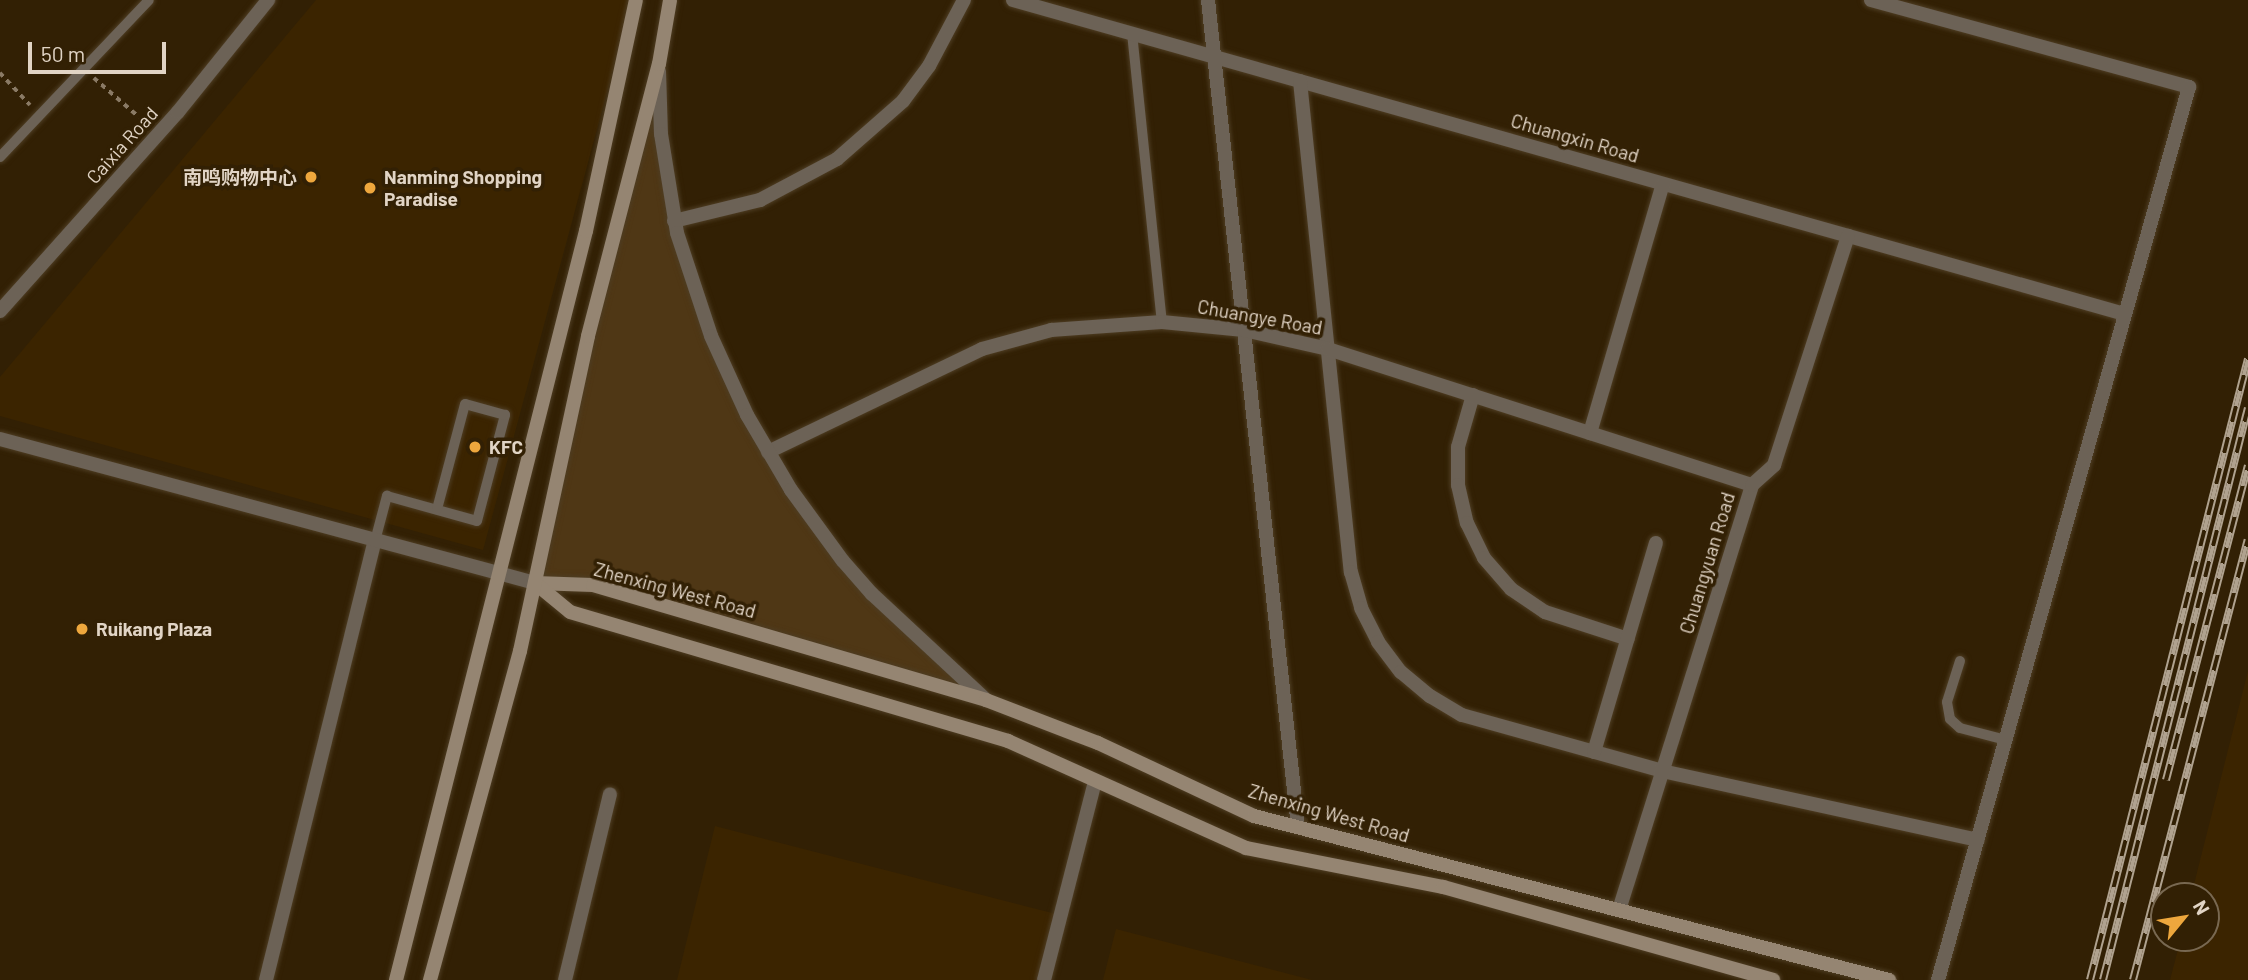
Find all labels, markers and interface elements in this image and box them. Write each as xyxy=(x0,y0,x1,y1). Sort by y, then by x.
scale bar xyxy=(32,28,170,72)
text: 50 m xyxy=(41,41,85,66)
street label: Caixia Road xyxy=(82,102,162,188)
street label: Chuangxin Road xyxy=(1508,109,1642,167)
place label: 南鸣购物中心 xyxy=(183,166,297,188)
place label: Nanming Shopping Paradise xyxy=(384,166,542,210)
marker: 南鸣购物中心 xyxy=(303,169,319,185)
marker: Nanming Shopping Paradise xyxy=(362,180,378,196)
street label: Chuangye Road xyxy=(1196,295,1324,339)
place label: KFC xyxy=(489,436,523,458)
marker: KFC xyxy=(467,439,483,455)
street label: Chuangyuan Road xyxy=(1675,489,1739,637)
street label: Zhenxing West Road xyxy=(592,557,758,623)
place label: Ruikang Plaza xyxy=(96,618,212,640)
marker: Ruikang Plaza xyxy=(74,621,90,637)
street label: Zhenxing West Road xyxy=(1246,779,1412,847)
north arrow xyxy=(2150,882,2220,952)
text: N xyxy=(2189,896,2215,918)

